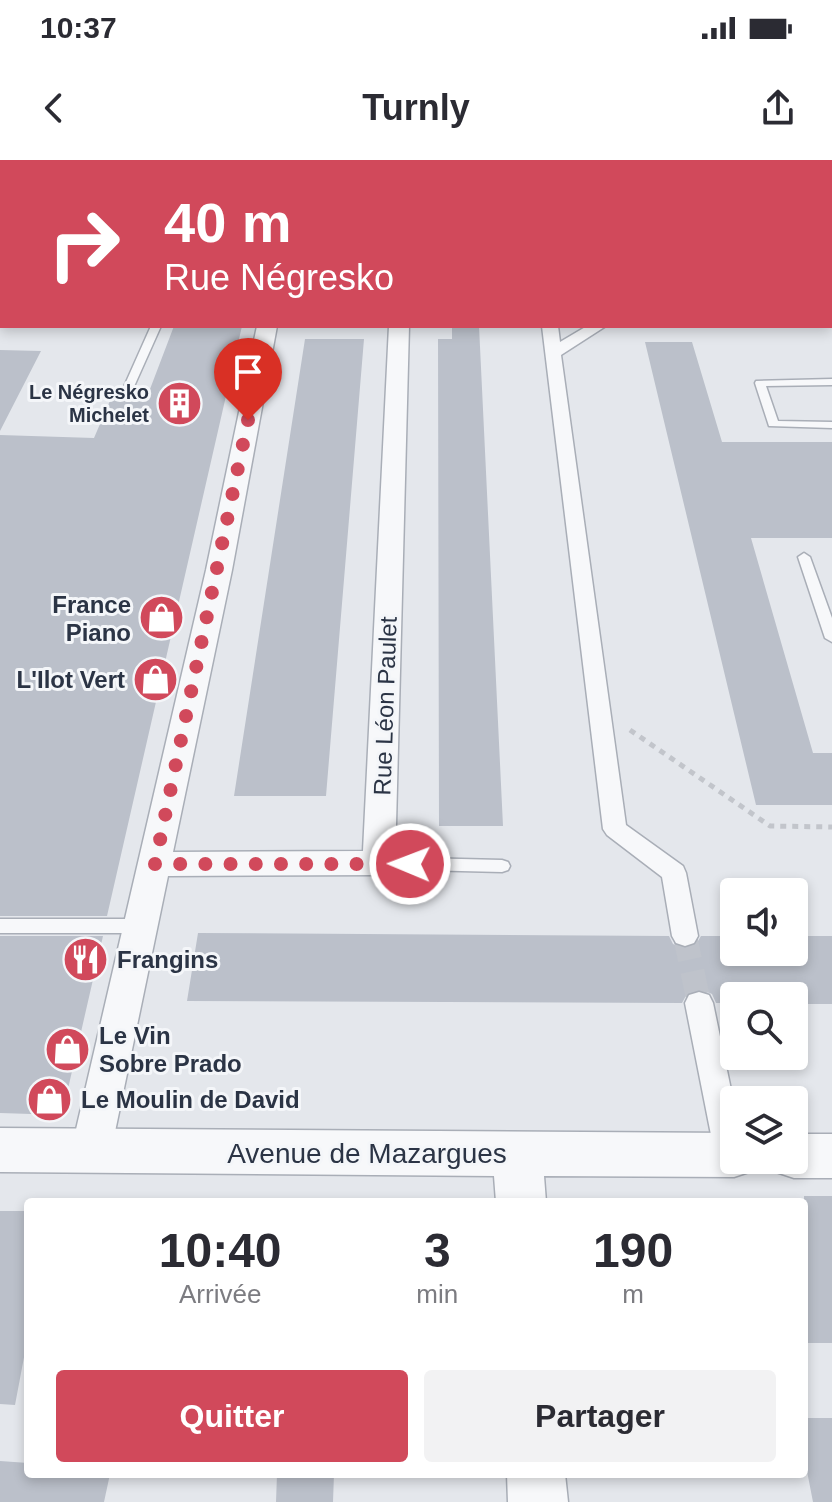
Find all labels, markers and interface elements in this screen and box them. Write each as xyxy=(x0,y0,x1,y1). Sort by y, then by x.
text: 10:37 xyxy=(40,11,117,44)
icon: back xyxy=(32,86,76,130)
icon: share xyxy=(756,86,800,130)
text: Turnly xyxy=(362,87,470,128)
text: 40 m xyxy=(164,191,292,254)
icon: right xyxy=(32,192,136,296)
text: Rue Négresko xyxy=(164,257,394,298)
pin xyxy=(214,338,282,420)
icon: arrive xyxy=(226,350,270,394)
building icon: Le Négresko Michelet xyxy=(156,379,204,427)
place label: Le Négresko Michelet xyxy=(29,381,149,426)
place label: France Piano xyxy=(52,591,131,646)
shop icon: France Piano xyxy=(138,594,186,642)
street label: Rue Léon Paulet xyxy=(368,616,402,796)
shop icon: L'Ilot Vert xyxy=(132,655,180,703)
place label: L'Ilot Vert xyxy=(17,666,125,693)
position arrow xyxy=(368,822,452,906)
map controls xyxy=(720,878,808,1174)
button: sound xyxy=(720,878,808,966)
restaurant icon: Frangins xyxy=(62,935,110,983)
place label: Frangins xyxy=(117,946,218,973)
button: search xyxy=(720,982,808,1070)
place label: Le Vin Sobre Prado xyxy=(99,1022,242,1077)
shop icon: Le Vin Sobre Prado xyxy=(44,1025,92,1073)
shop icon: Le Moulin de David xyxy=(26,1075,74,1123)
place label: Le Moulin de David xyxy=(81,1086,300,1113)
button: layers xyxy=(720,1086,808,1174)
street label: Avenue de Mazargues xyxy=(227,1138,507,1169)
text: 10:40 xyxy=(159,1224,282,1277)
text: 3 xyxy=(424,1224,451,1277)
text: 190 xyxy=(593,1224,673,1277)
text: Arrivée xyxy=(179,1279,261,1309)
text: min xyxy=(416,1279,458,1309)
text: m xyxy=(622,1279,644,1309)
button: Quitter xyxy=(56,1370,408,1462)
button: Partager xyxy=(424,1370,776,1462)

